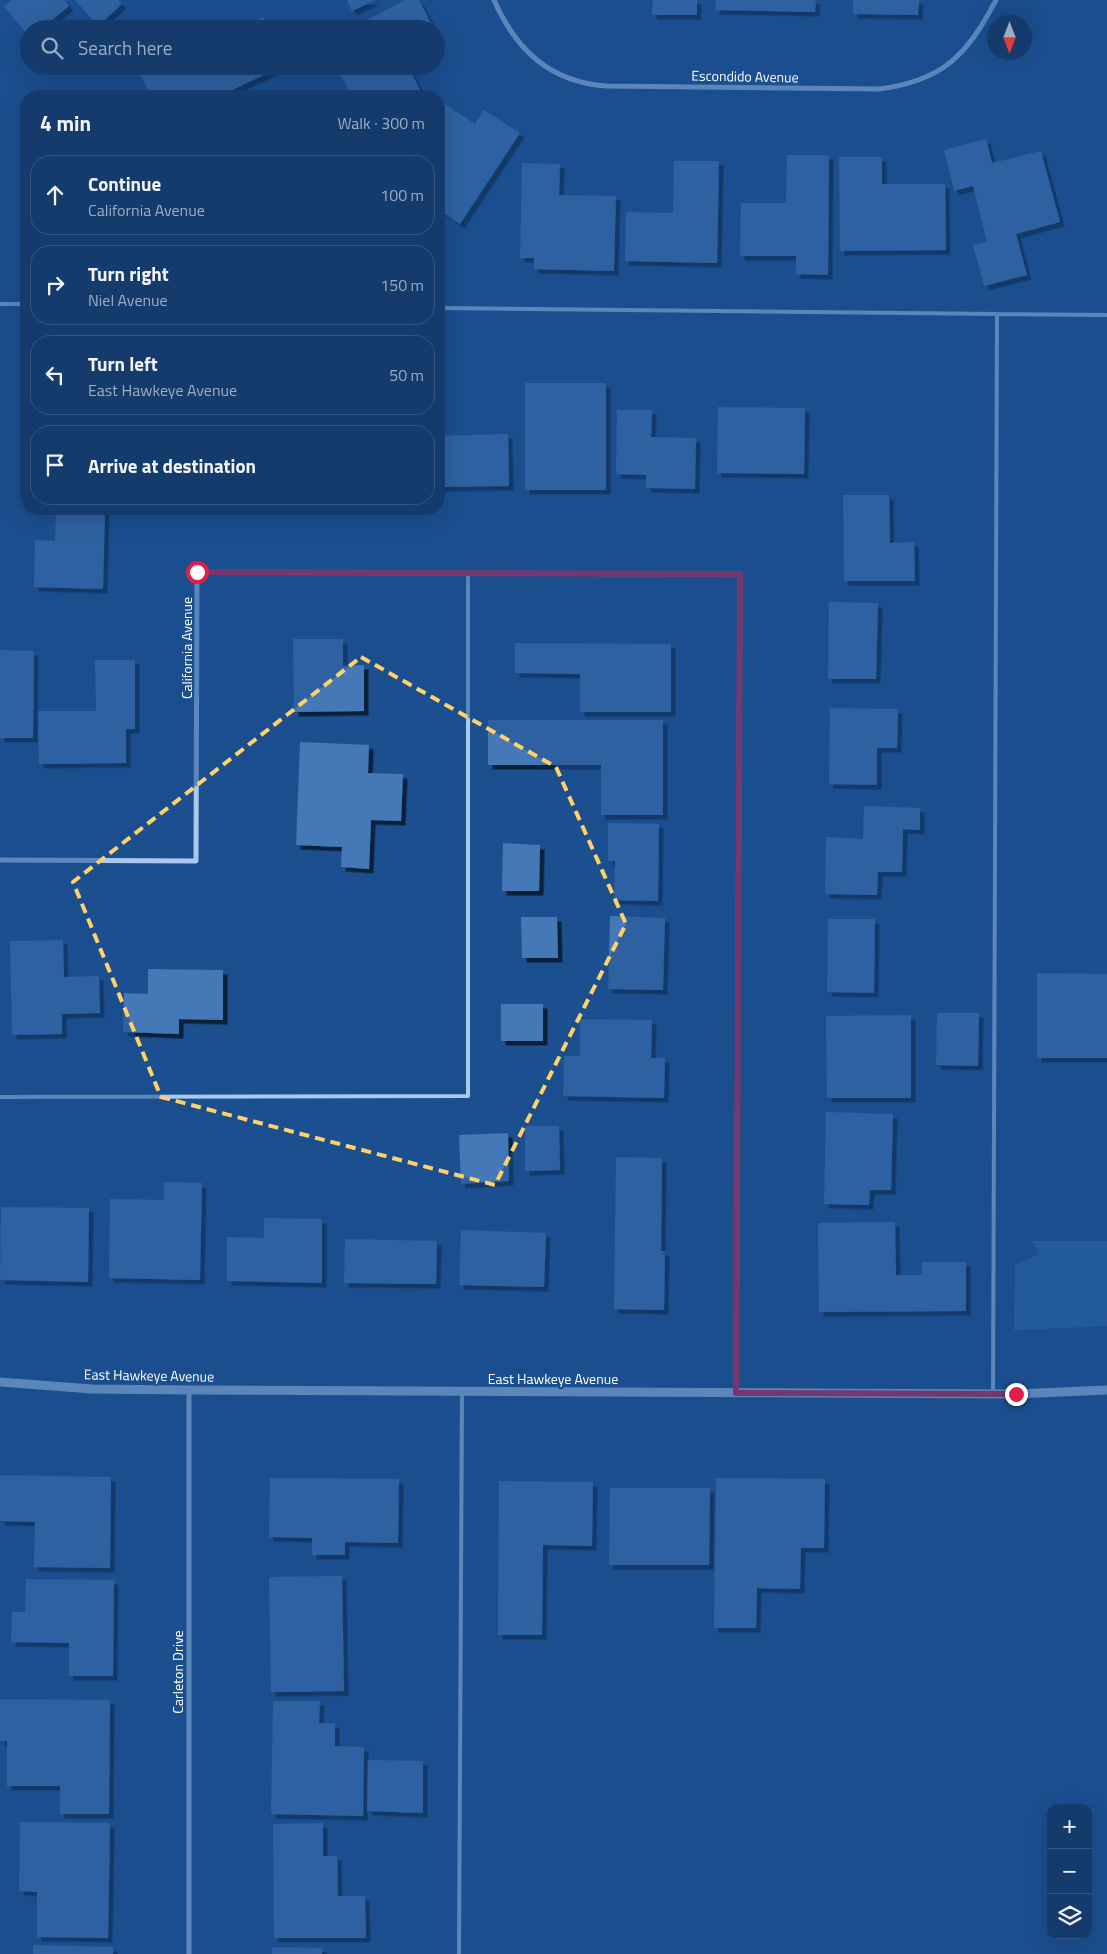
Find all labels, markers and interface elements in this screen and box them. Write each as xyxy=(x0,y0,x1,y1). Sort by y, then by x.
north arrow xyxy=(987,15,1032,60)
search box xyxy=(20,20,445,75)
text: Search here xyxy=(78,33,172,62)
icon: search xyxy=(38,34,66,62)
street label: Escondido Avenue xyxy=(691,65,799,87)
text: 4 min xyxy=(40,107,91,139)
text: Walk · 300 m xyxy=(337,111,425,135)
text: Continue xyxy=(88,169,161,198)
icon: ahead xyxy=(41,181,69,209)
text: 100 m xyxy=(380,183,424,207)
text: California Avenue xyxy=(88,198,205,222)
text: Turn right xyxy=(88,259,169,288)
icon: right xyxy=(41,271,69,299)
text: 150 m xyxy=(380,273,424,297)
text: Niel Avenue xyxy=(88,288,168,312)
text: Turn left xyxy=(88,349,158,378)
icon: left xyxy=(41,361,69,389)
text: 50 m xyxy=(389,363,424,387)
text: East Hawkeye Avenue xyxy=(88,378,237,402)
icon: arrive xyxy=(41,451,69,479)
text: Arrive at destination xyxy=(88,451,256,480)
route start xyxy=(186,561,209,584)
street label: California Avenue xyxy=(176,597,197,699)
street label: East Hawkeye Avenue xyxy=(84,1363,214,1387)
street label: East Hawkeye Avenue xyxy=(488,1368,618,1389)
route end xyxy=(1005,1383,1028,1406)
street label: Carleton Drive xyxy=(167,1630,188,1714)
map controls xyxy=(1047,1804,1092,1939)
button: + xyxy=(1047,1804,1092,1849)
button: − xyxy=(1047,1849,1092,1894)
button: layers xyxy=(1047,1894,1092,1939)

